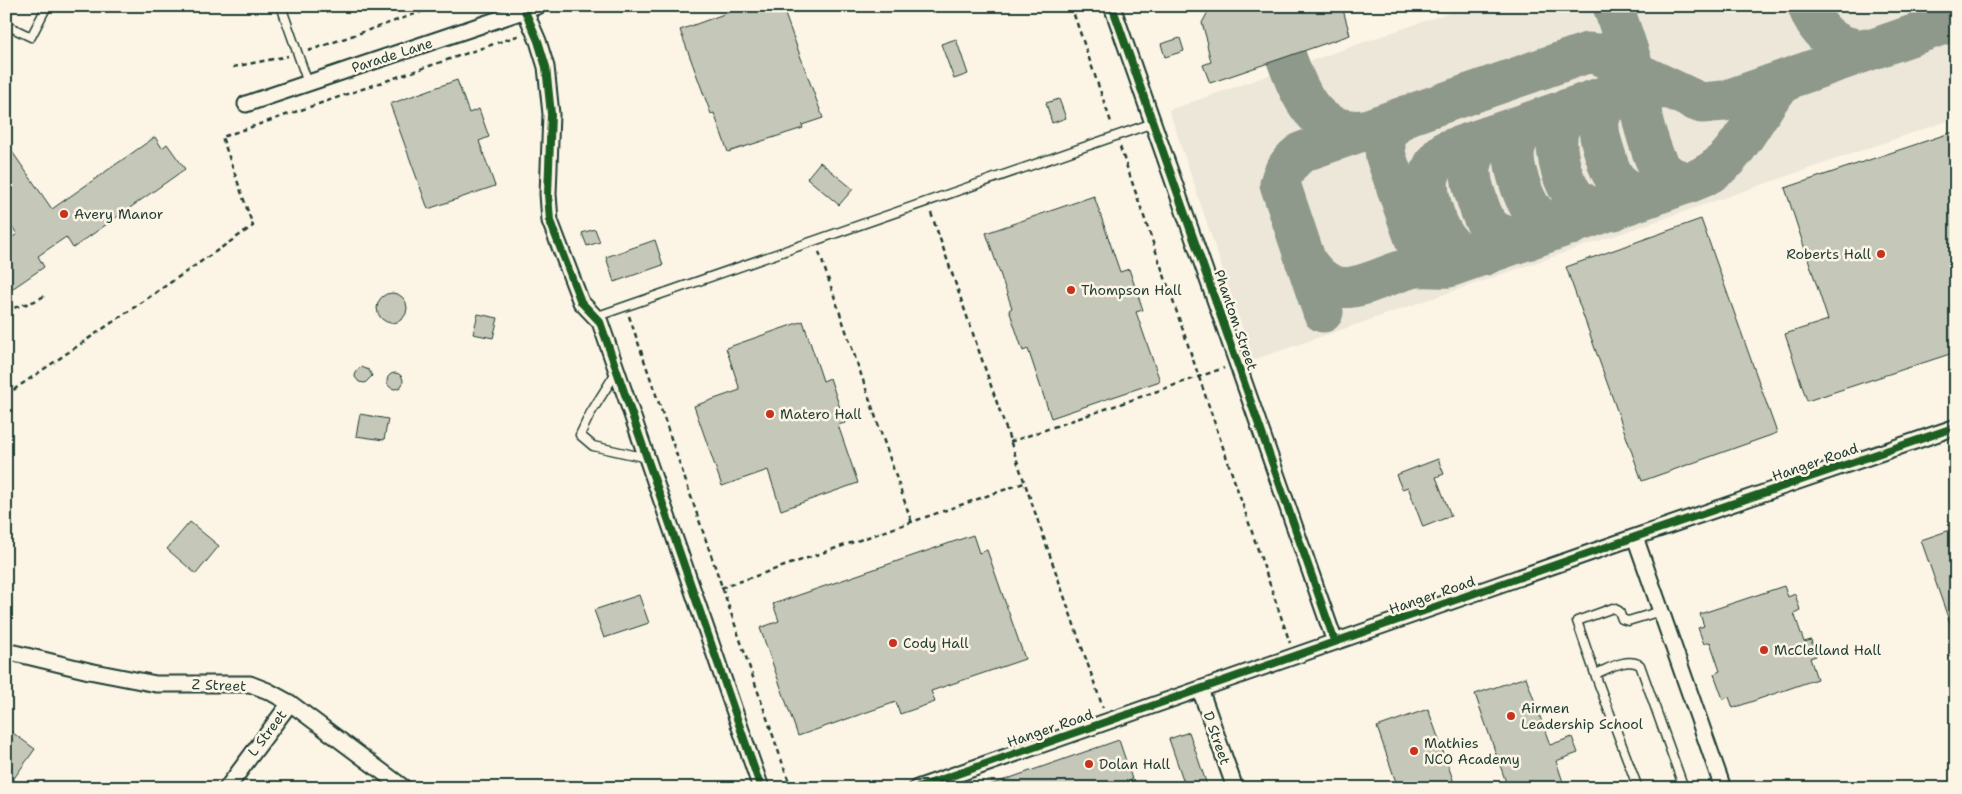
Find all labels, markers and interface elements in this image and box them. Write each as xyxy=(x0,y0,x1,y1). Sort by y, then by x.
street label: Parade Lane xyxy=(349,33,435,77)
place label: Avery Manor xyxy=(74,205,164,223)
marker: Avery Manor xyxy=(58,208,70,220)
place label: Roberts Hall xyxy=(1786,245,1872,263)
marker: Roberts Hall xyxy=(1875,248,1887,260)
street label: Phantom Street xyxy=(1210,267,1262,373)
place label: Thompson Hall xyxy=(1081,281,1182,299)
marker: Thompson Hall xyxy=(1065,284,1077,296)
place label: Matero Hall xyxy=(780,405,862,423)
marker: Matero Hall xyxy=(764,408,776,420)
street label: Hanger Road xyxy=(1770,439,1861,485)
street label: Hanger Road xyxy=(1387,572,1478,618)
place label: Cody Hall xyxy=(903,634,969,652)
marker: Cody Hall xyxy=(887,637,899,649)
place label: McClelland Hall xyxy=(1774,641,1882,659)
marker: McClelland Hall xyxy=(1758,644,1770,656)
street label: Z Street xyxy=(191,675,247,695)
place label: Airmen Leadership School xyxy=(1521,699,1644,733)
street label: Hanger Road xyxy=(1005,705,1096,751)
street label: L Street xyxy=(244,706,290,760)
street label: D Street xyxy=(1200,709,1234,767)
marker: Airmen Leadership School xyxy=(1505,710,1517,722)
place label: Mathies NCO Academy xyxy=(1424,734,1520,768)
marker: Mathies NCO Academy xyxy=(1408,745,1420,757)
place label: Dolan Hall xyxy=(1099,755,1171,773)
marker: Dolan Hall xyxy=(1083,758,1095,770)

